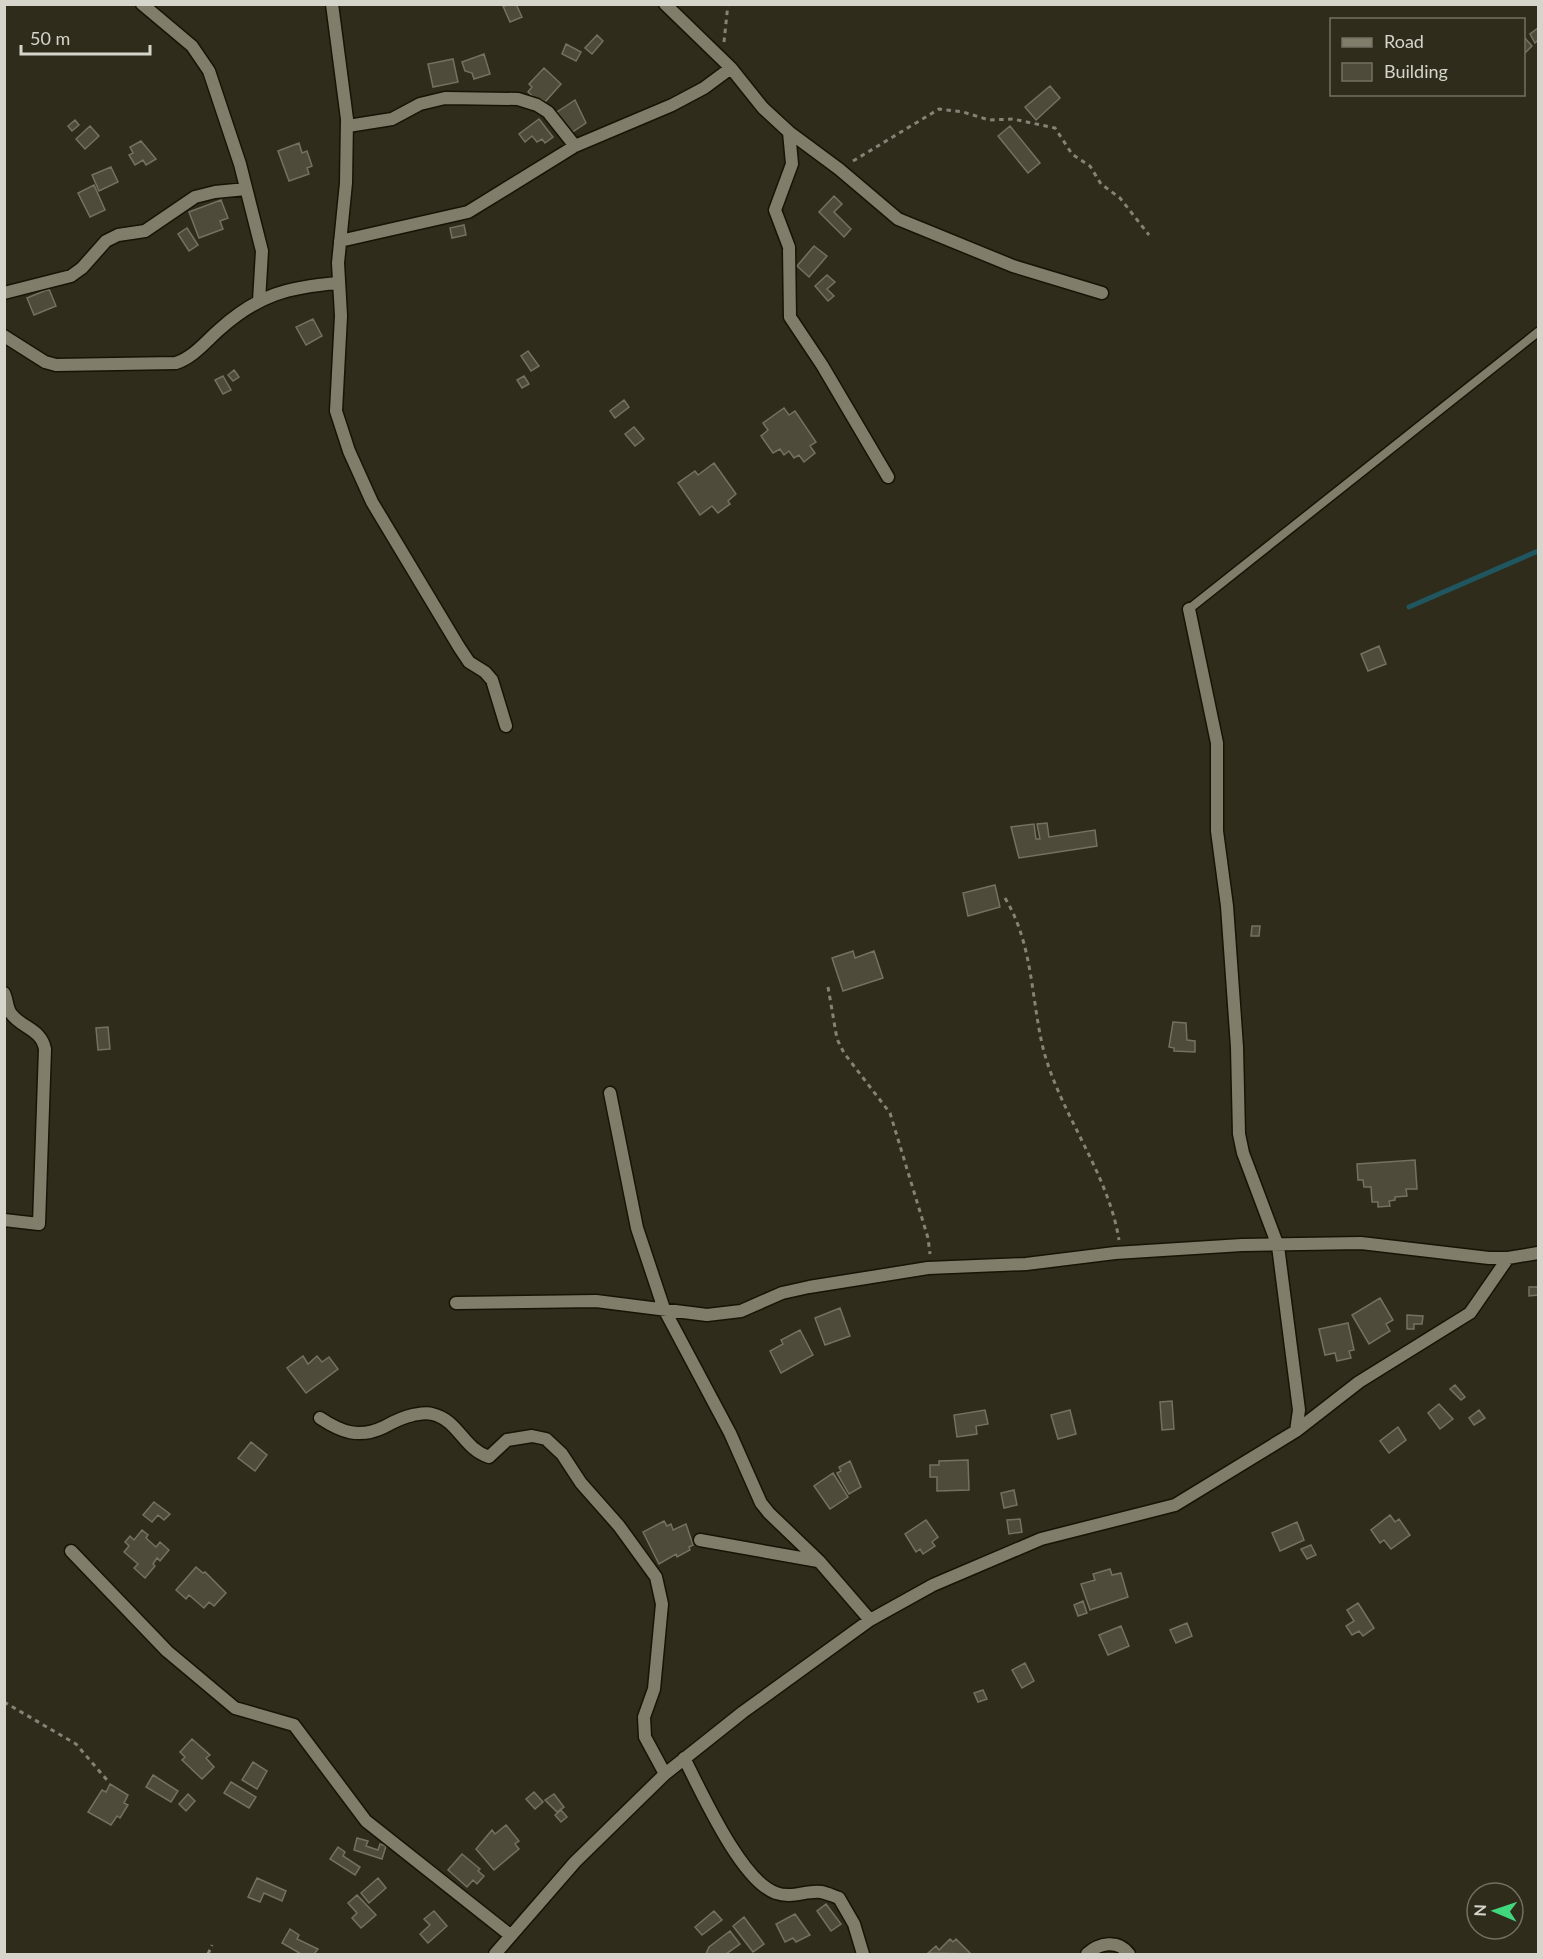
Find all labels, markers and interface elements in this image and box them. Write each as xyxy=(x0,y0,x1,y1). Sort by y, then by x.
scale bar xyxy=(21,18,150,56)
legend xyxy=(1330,18,1525,96)
text: 50 m xyxy=(30,27,70,49)
text: Road xyxy=(1384,30,1424,52)
text: Building xyxy=(1384,60,1448,82)
north arrow xyxy=(1465,1881,1525,1941)
text: N xyxy=(1470,1904,1489,1917)

